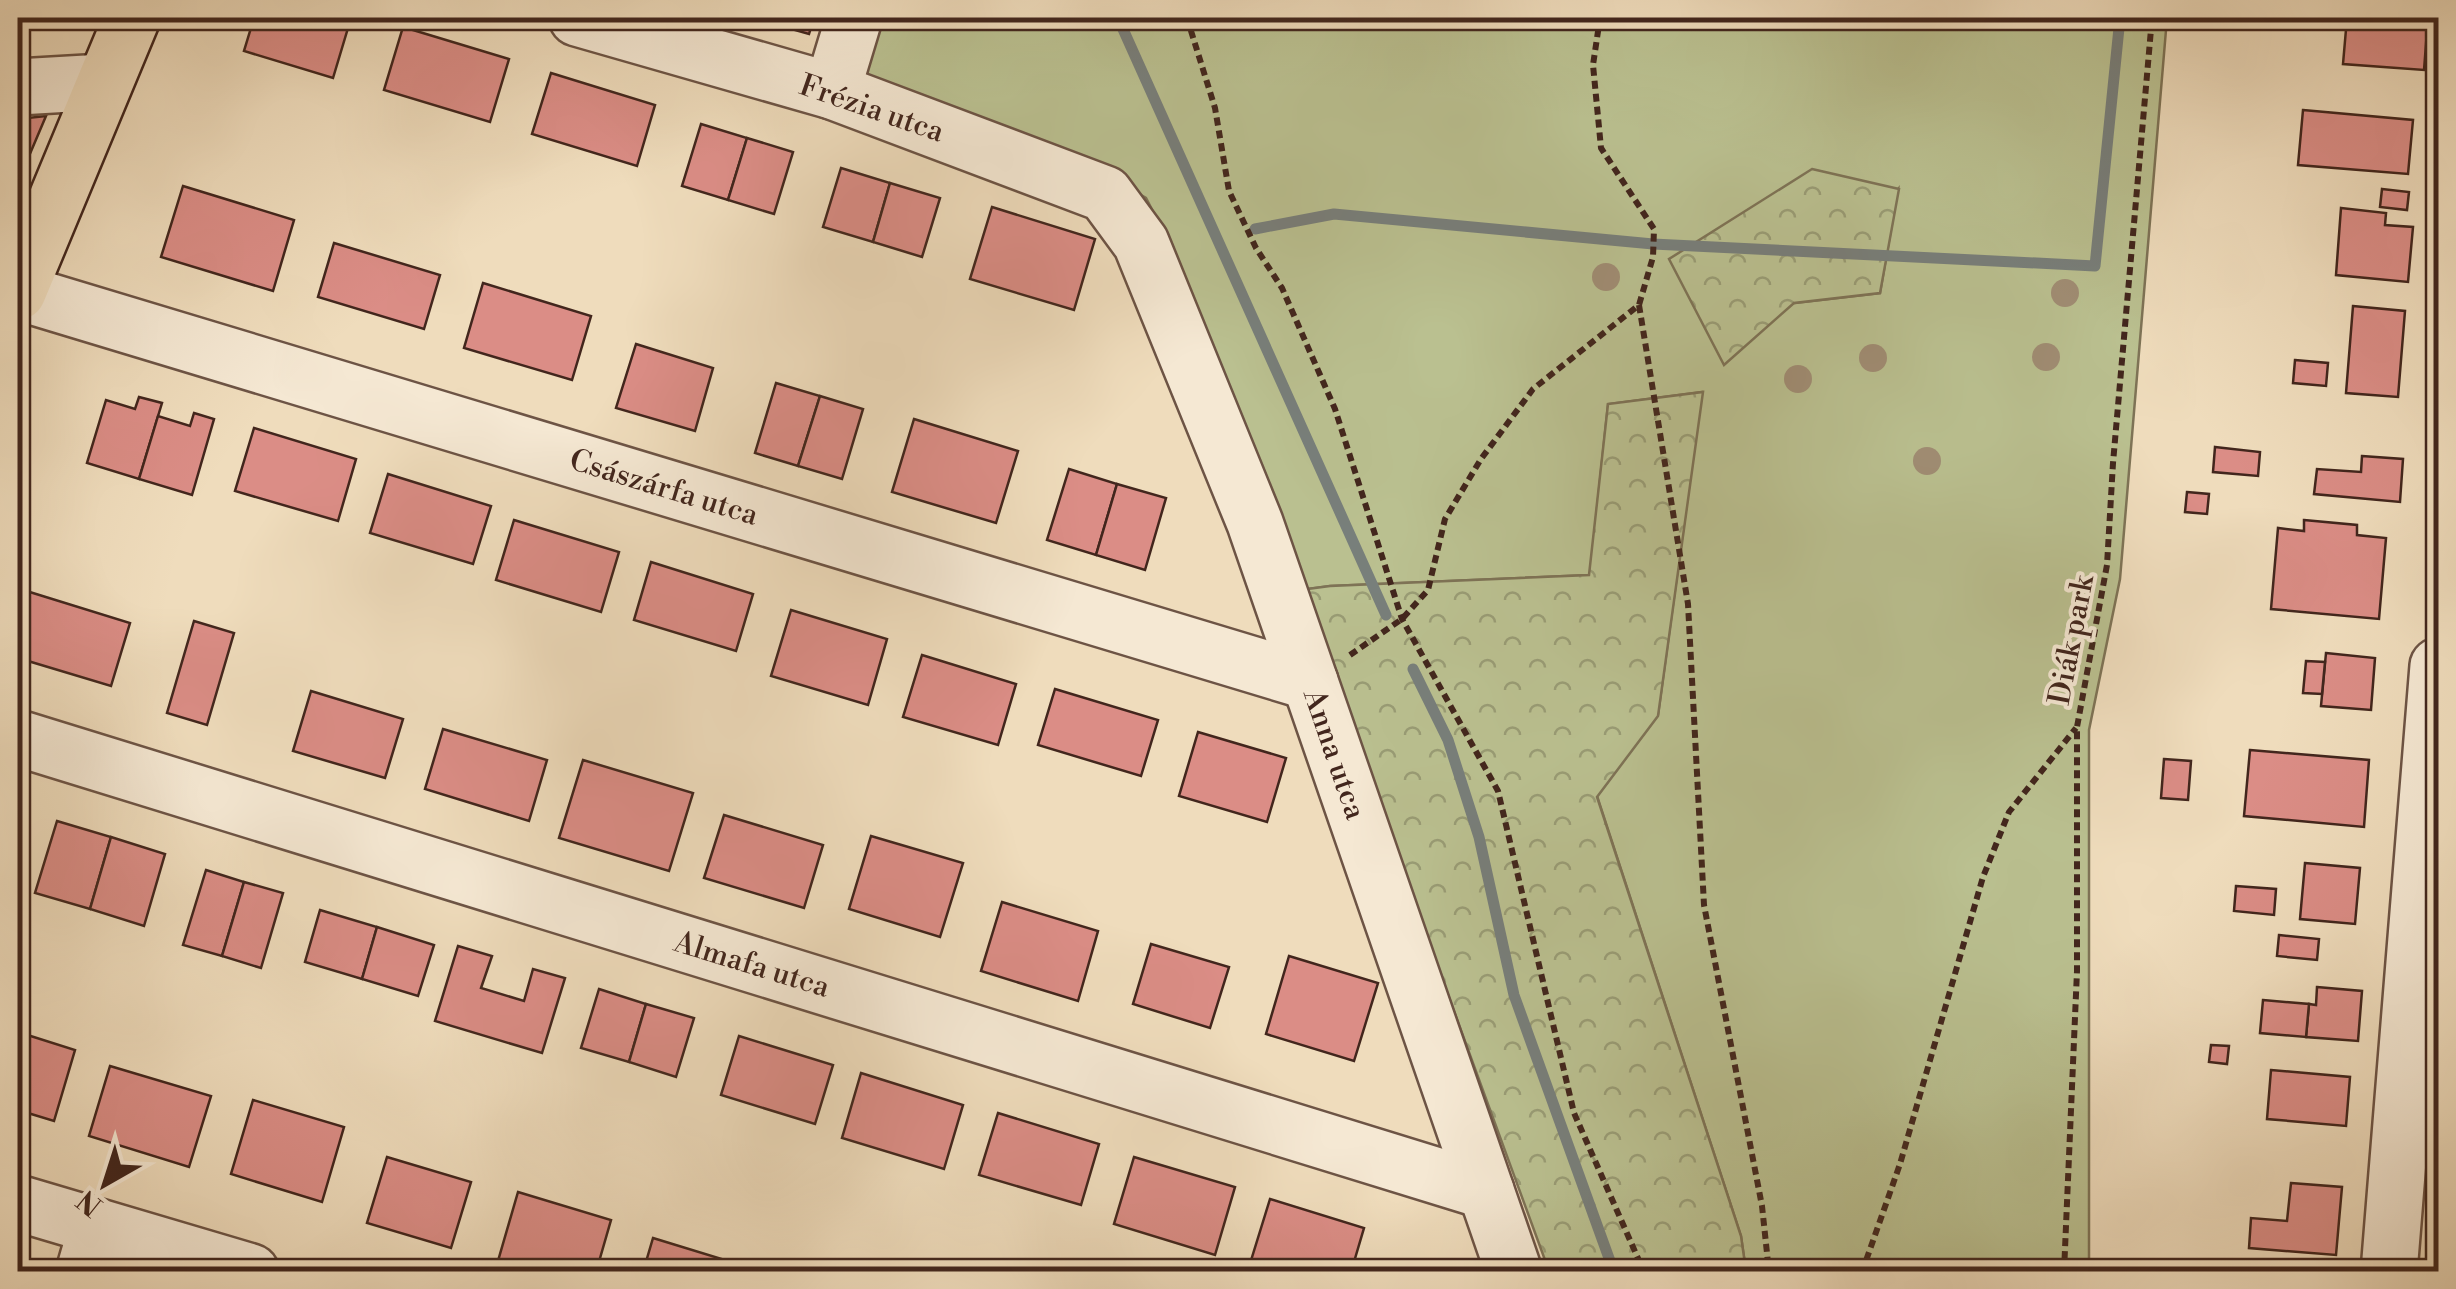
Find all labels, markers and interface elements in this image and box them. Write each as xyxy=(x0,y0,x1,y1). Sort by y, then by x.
street label: Frézia utca xyxy=(794,66,950,152)
street label: Császárfa utca xyxy=(565,441,763,535)
street label: Diák park xyxy=(2041,571,2103,708)
street label: Anna utca xyxy=(1294,683,1374,825)
street label: Almafa utca xyxy=(668,923,835,1007)
north arrow xyxy=(55,1134,155,1234)
text: N xyxy=(71,1182,110,1223)

